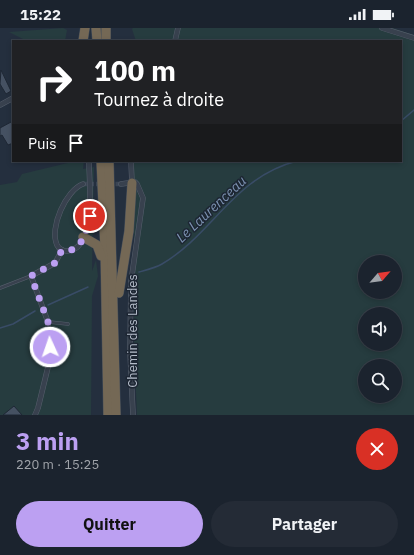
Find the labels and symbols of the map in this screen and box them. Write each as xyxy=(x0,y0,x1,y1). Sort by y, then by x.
water label: Le Laurenceau xyxy=(172,172,250,246)
pin xyxy=(73,199,107,233)
north arrow xyxy=(358,255,402,299)
street label: Chemin des Landes xyxy=(124,274,141,388)
position arrow xyxy=(29,326,71,368)

